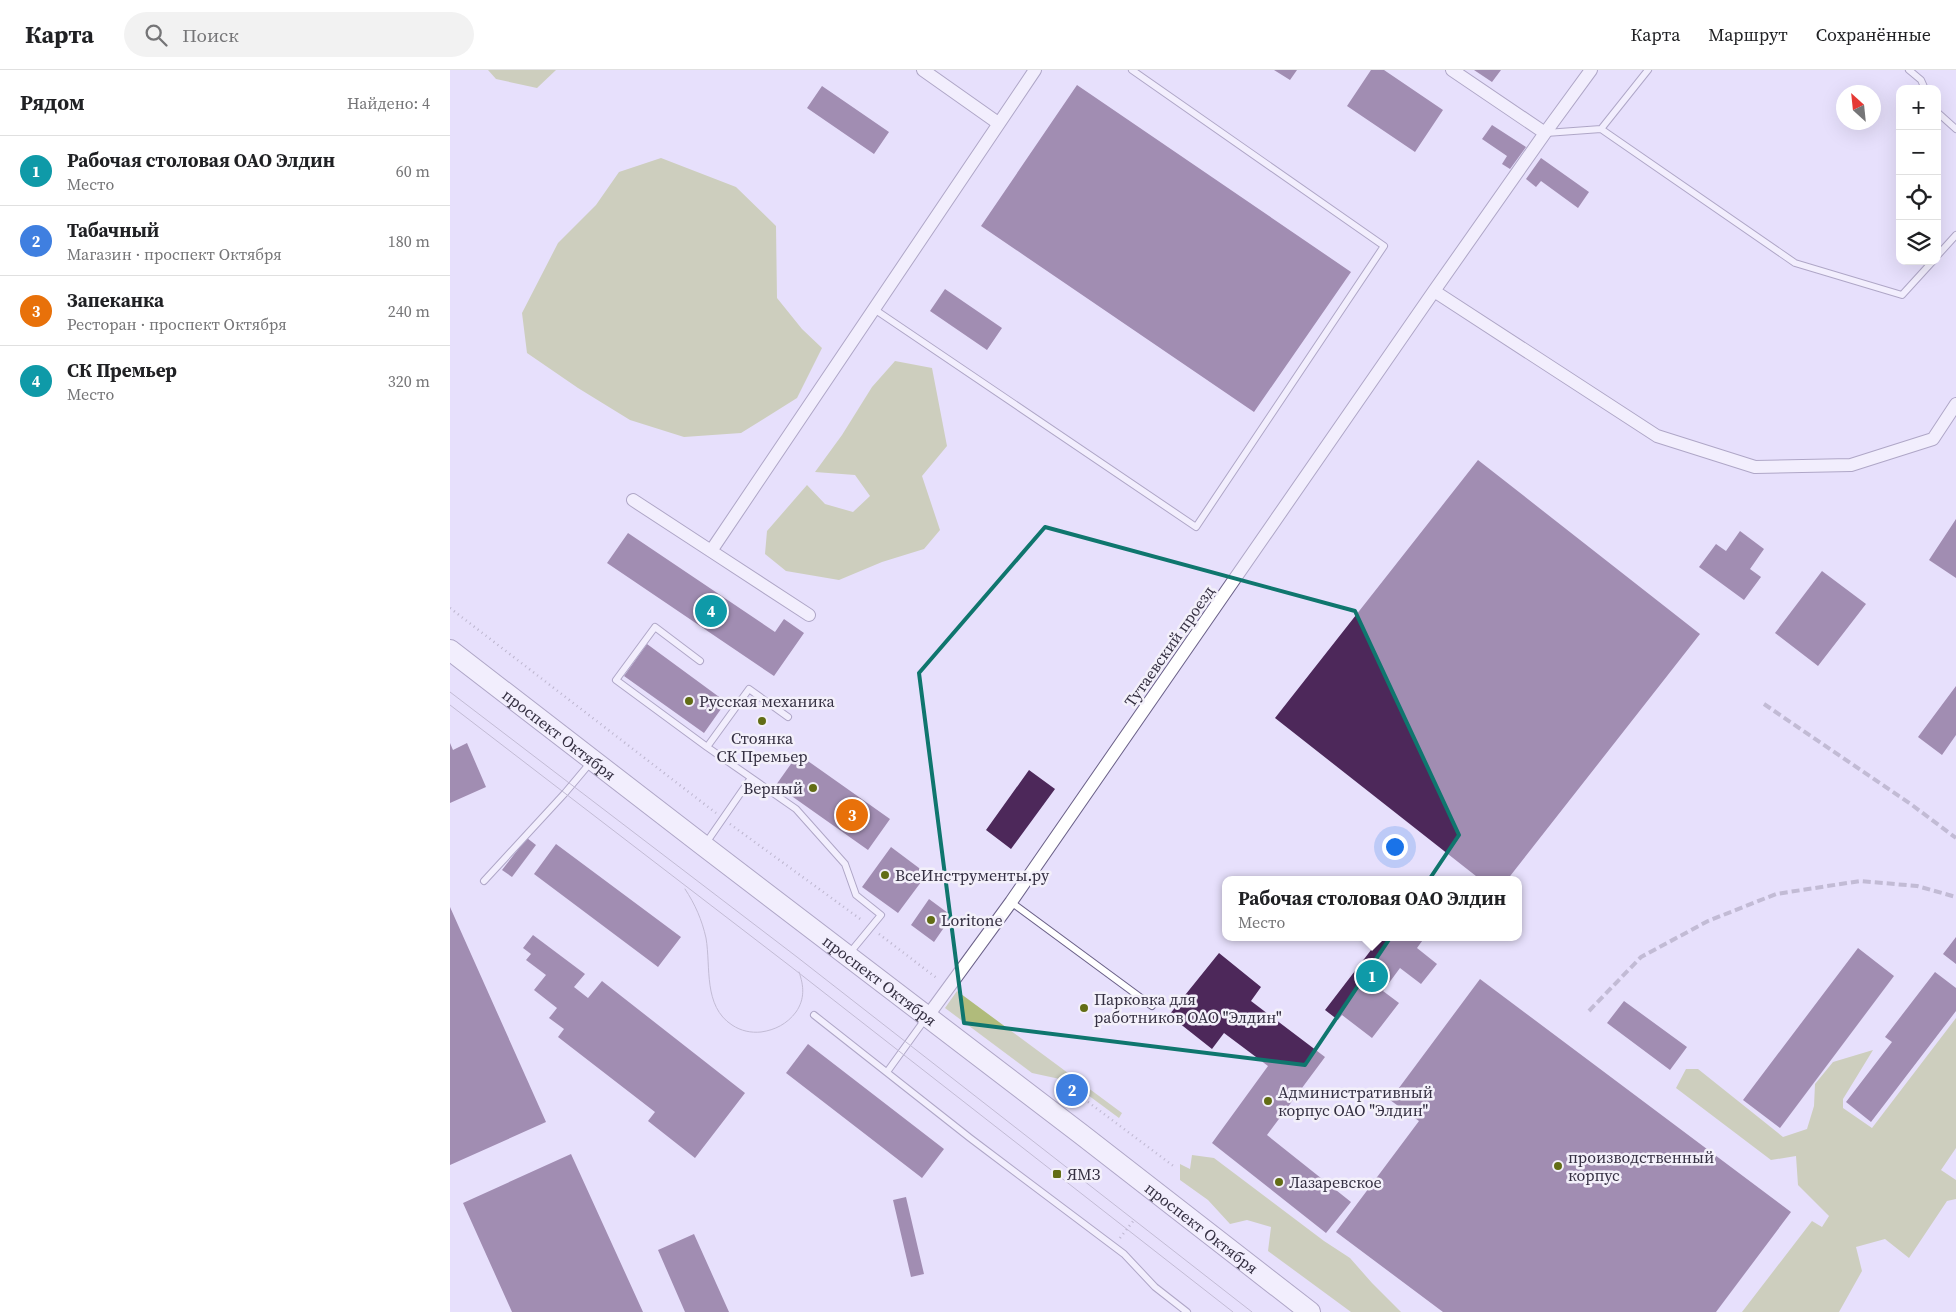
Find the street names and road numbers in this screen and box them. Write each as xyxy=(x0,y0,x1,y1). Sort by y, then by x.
street label: Тутаевский проезд xyxy=(1119,581,1219,711)
street label: проспект Октября xyxy=(498,683,621,785)
street label: проспект Октября xyxy=(818,930,941,1031)
street label: проспект Октября xyxy=(1140,1177,1263,1279)

